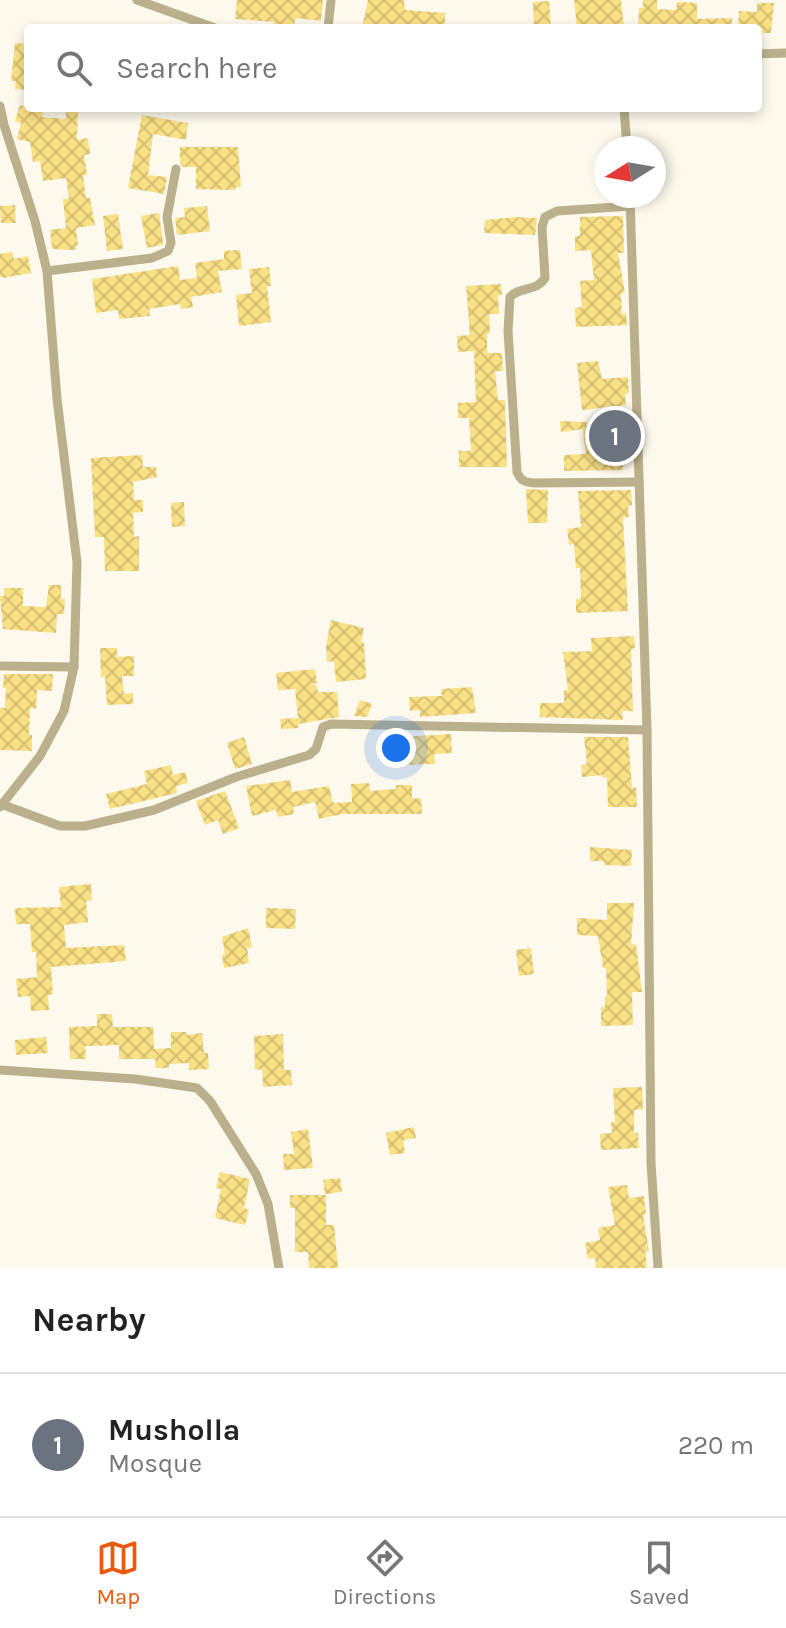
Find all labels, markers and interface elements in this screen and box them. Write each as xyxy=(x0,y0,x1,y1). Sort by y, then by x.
search box xyxy=(24,24,762,112)
icon: search xyxy=(52,46,96,90)
text: Search here xyxy=(116,50,277,86)
north arrow xyxy=(594,136,666,208)
pin: 1 xyxy=(589,406,641,466)
your location xyxy=(376,728,416,768)
text: Nearby xyxy=(32,1300,146,1340)
text: Musholla xyxy=(108,1412,240,1448)
text: 1 xyxy=(53,1430,63,1461)
text: 220 m xyxy=(678,1430,754,1461)
text: Mosque xyxy=(108,1448,202,1479)
tab: Map xyxy=(96,1536,140,1610)
tab: Directions xyxy=(333,1536,436,1610)
tab: Saved xyxy=(629,1536,690,1610)

